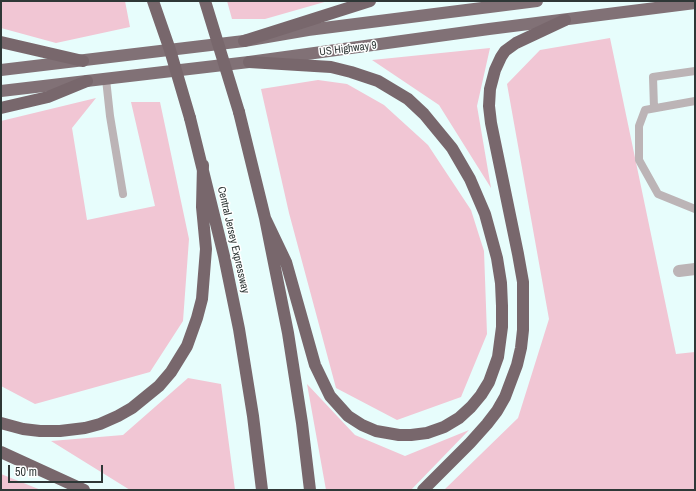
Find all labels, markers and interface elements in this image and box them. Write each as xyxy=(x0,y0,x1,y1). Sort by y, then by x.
street label: US Highway 9 xyxy=(319,39,377,59)
street label: Central Jersey Expressway xyxy=(214,185,252,295)
scale bar xyxy=(10,457,105,483)
text: 50 m xyxy=(15,464,37,480)

